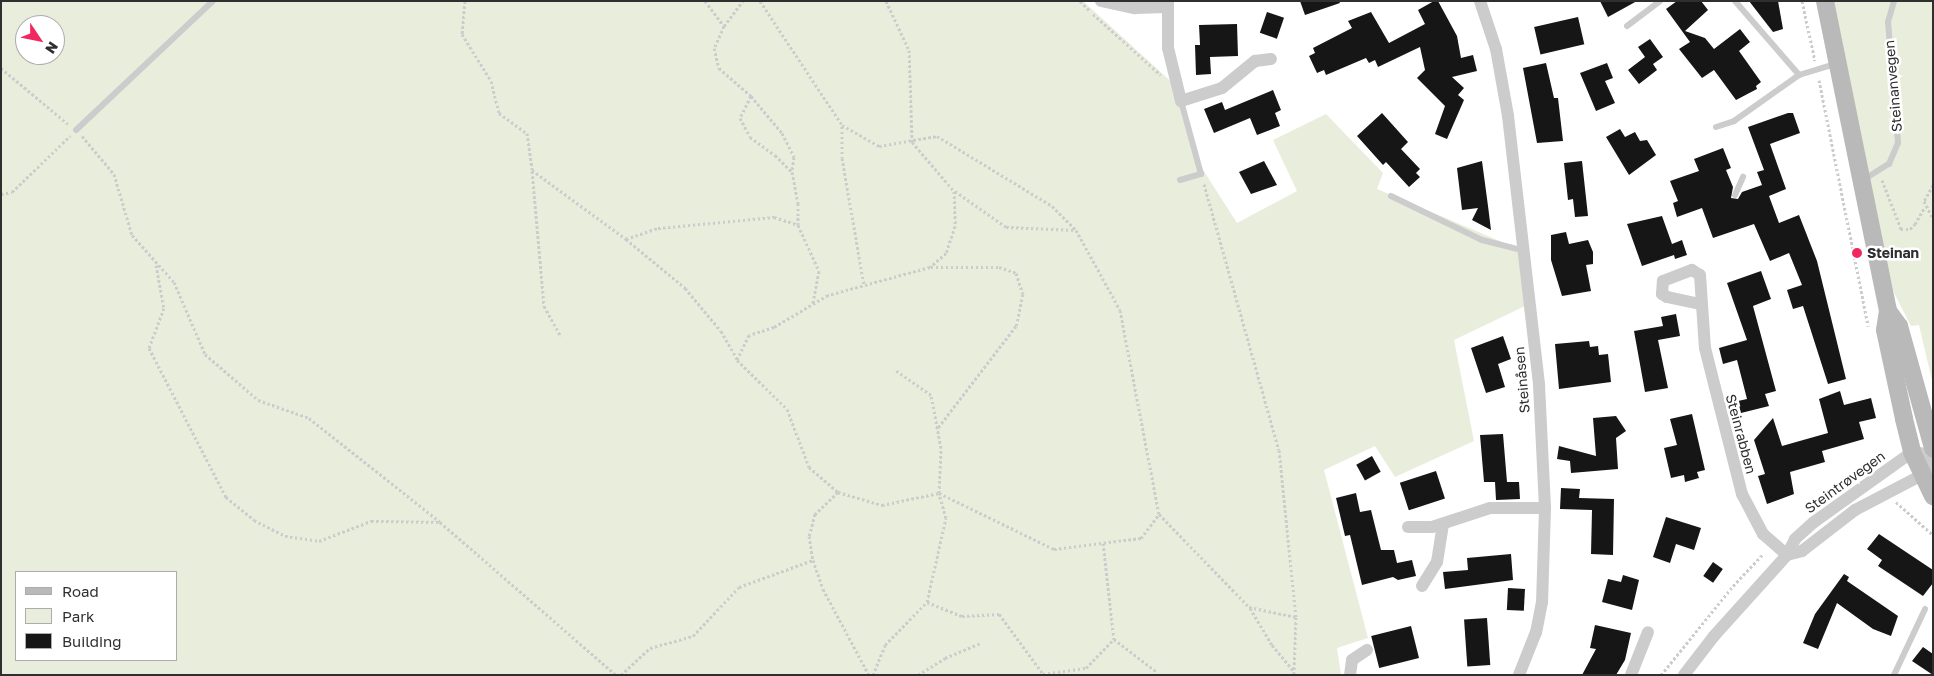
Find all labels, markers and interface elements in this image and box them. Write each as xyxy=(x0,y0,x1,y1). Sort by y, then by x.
north arrow xyxy=(15,15,65,65)
text: N xyxy=(42,39,62,57)
street label: Steinanvegen xyxy=(1881,39,1905,133)
place label: Steinan xyxy=(1867,245,1919,261)
marker: Steinan xyxy=(1851,247,1863,259)
street label: Steinåsen xyxy=(1511,346,1533,414)
street label: Steinrabben xyxy=(1722,392,1760,476)
street label: Steintrøvegen xyxy=(1802,447,1888,517)
legend xyxy=(15,571,178,661)
text: Road xyxy=(62,582,99,600)
text: Park xyxy=(62,607,94,625)
text: Building xyxy=(62,632,122,650)

